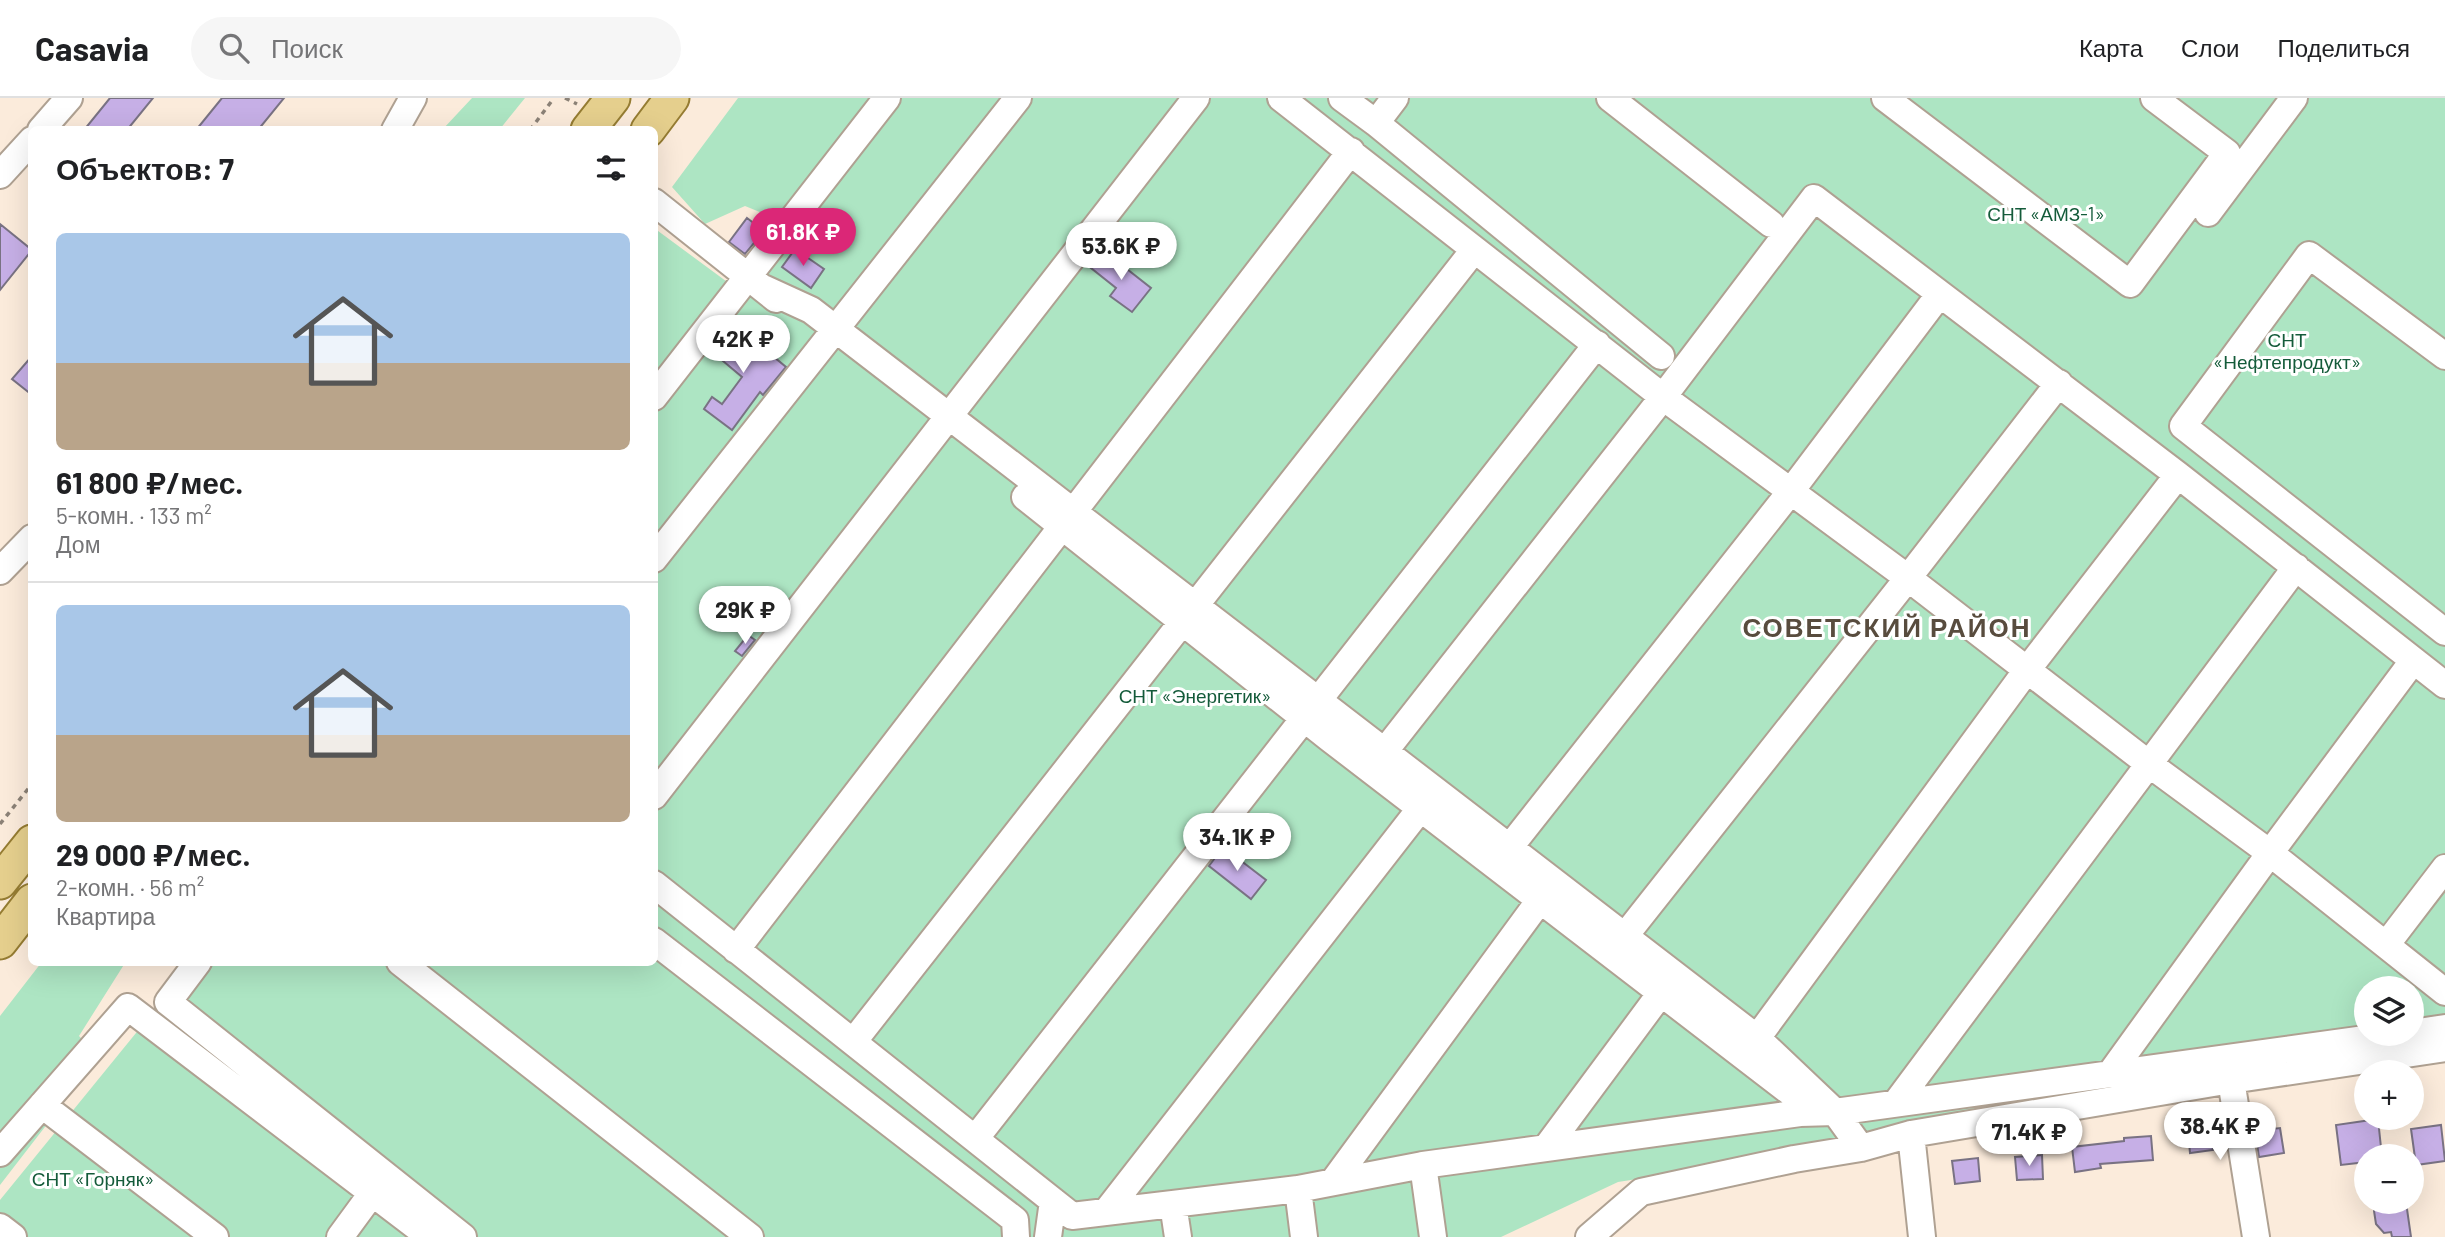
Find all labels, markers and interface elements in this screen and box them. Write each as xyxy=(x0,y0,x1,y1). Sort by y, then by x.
search box xyxy=(191,17,681,80)
text: Casavia xyxy=(35,28,149,68)
icon: search xyxy=(215,29,253,67)
text: Поиск xyxy=(271,32,343,63)
text: Карта xyxy=(2079,33,2143,62)
text: Слои xyxy=(2181,33,2239,62)
text: Поделиться xyxy=(2277,33,2410,62)
icon: filters xyxy=(592,149,630,187)
text: Объектов: 7 xyxy=(56,150,234,186)
park label: СНТ «АМЗ-1» xyxy=(1987,202,2105,225)
pin: 61.8K ₽ xyxy=(738,208,868,268)
text: 61.8K ₽ xyxy=(766,217,840,245)
pin: 53.6K ₽ xyxy=(1056,222,1186,282)
text: 53.6K ₽ xyxy=(1082,231,1160,259)
icon: home xyxy=(280,278,406,404)
pin: 42K ₽ xyxy=(694,316,792,375)
text: 42K ₽ xyxy=(712,324,774,352)
park label: СНТ «Нефтепродукт» xyxy=(2213,328,2361,373)
text: 61 800 ₽/мес. xyxy=(56,464,243,500)
text: 5-комн. · 133 m² xyxy=(56,501,212,529)
text: Дом xyxy=(56,530,100,558)
pin: 29K ₽ xyxy=(696,587,794,646)
text: 29K ₽ xyxy=(715,595,775,623)
district label: СОВЕТСКИЙ РАЙОН xyxy=(1742,611,2032,642)
icon: home xyxy=(280,650,406,776)
park label: СНТ «Энергетик» xyxy=(1119,684,1271,707)
pin: 34.1K ₽ xyxy=(1172,814,1302,873)
text: 34.1K ₽ xyxy=(1199,822,1275,850)
text: 29 000 ₽/мес. xyxy=(56,836,251,872)
text: 2-комн. · 56 m² xyxy=(56,873,204,901)
text: Квартира xyxy=(56,902,155,930)
map controls xyxy=(2354,976,2424,1214)
button: layers xyxy=(2354,976,2424,1046)
button: + xyxy=(2354,1060,2424,1130)
pin: 38.4K ₽ xyxy=(2155,1102,2285,1162)
pin: 71.4K ₽ xyxy=(1964,1108,2094,1168)
text: 38.4K ₽ xyxy=(2180,1111,2260,1139)
text: 71.4K ₽ xyxy=(1992,1117,2066,1145)
button: − xyxy=(2354,1144,2424,1214)
park label: СНТ «Горняк» xyxy=(32,1167,154,1190)

